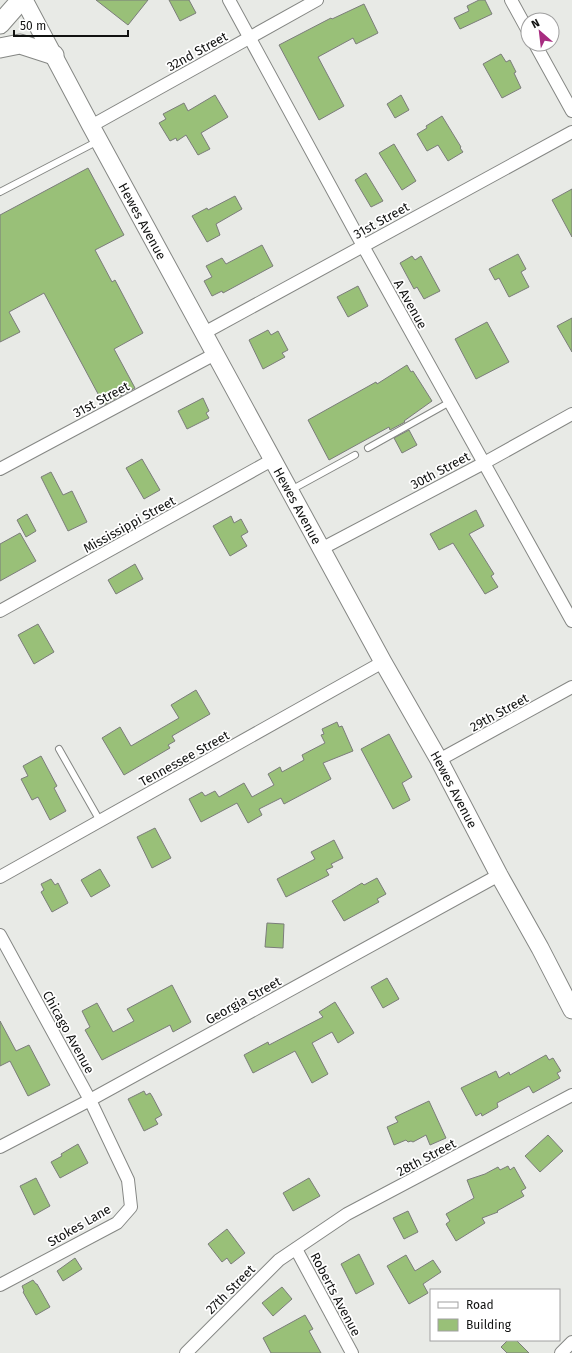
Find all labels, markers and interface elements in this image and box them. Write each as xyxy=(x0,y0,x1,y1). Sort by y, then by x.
scale bar xyxy=(14,12,128,38)
north arrow xyxy=(520,12,560,52)
text: N xyxy=(529,16,542,31)
text: 50 m xyxy=(20,19,46,33)
street label: 32nd Street xyxy=(164,29,230,74)
street label: Hewes Avenue xyxy=(115,180,169,262)
street label: 31st Street xyxy=(351,199,412,242)
street label: A Avenue xyxy=(391,277,430,332)
street label: 31st Street xyxy=(71,378,132,420)
street label: 30th Street xyxy=(408,448,473,492)
street label: Hewes Avenue xyxy=(270,465,324,547)
street label: Mississippi Street xyxy=(81,493,178,556)
street label: 29th Street xyxy=(468,690,531,735)
street label: Tennessee Street xyxy=(137,727,232,789)
street label: Hewes Avenue xyxy=(427,748,480,831)
street label: Georgia Street xyxy=(203,973,284,1027)
street label: Chicago Avenue xyxy=(40,988,97,1076)
street label: 28th Street xyxy=(394,1136,459,1179)
street label: Stokes Lane xyxy=(45,1201,114,1250)
street label: Roberts Avenue xyxy=(307,1250,364,1339)
street label: 27th Street xyxy=(203,1262,258,1317)
legend xyxy=(430,1289,560,1341)
text: Road xyxy=(466,1298,494,1312)
text: Building xyxy=(466,1318,512,1332)

